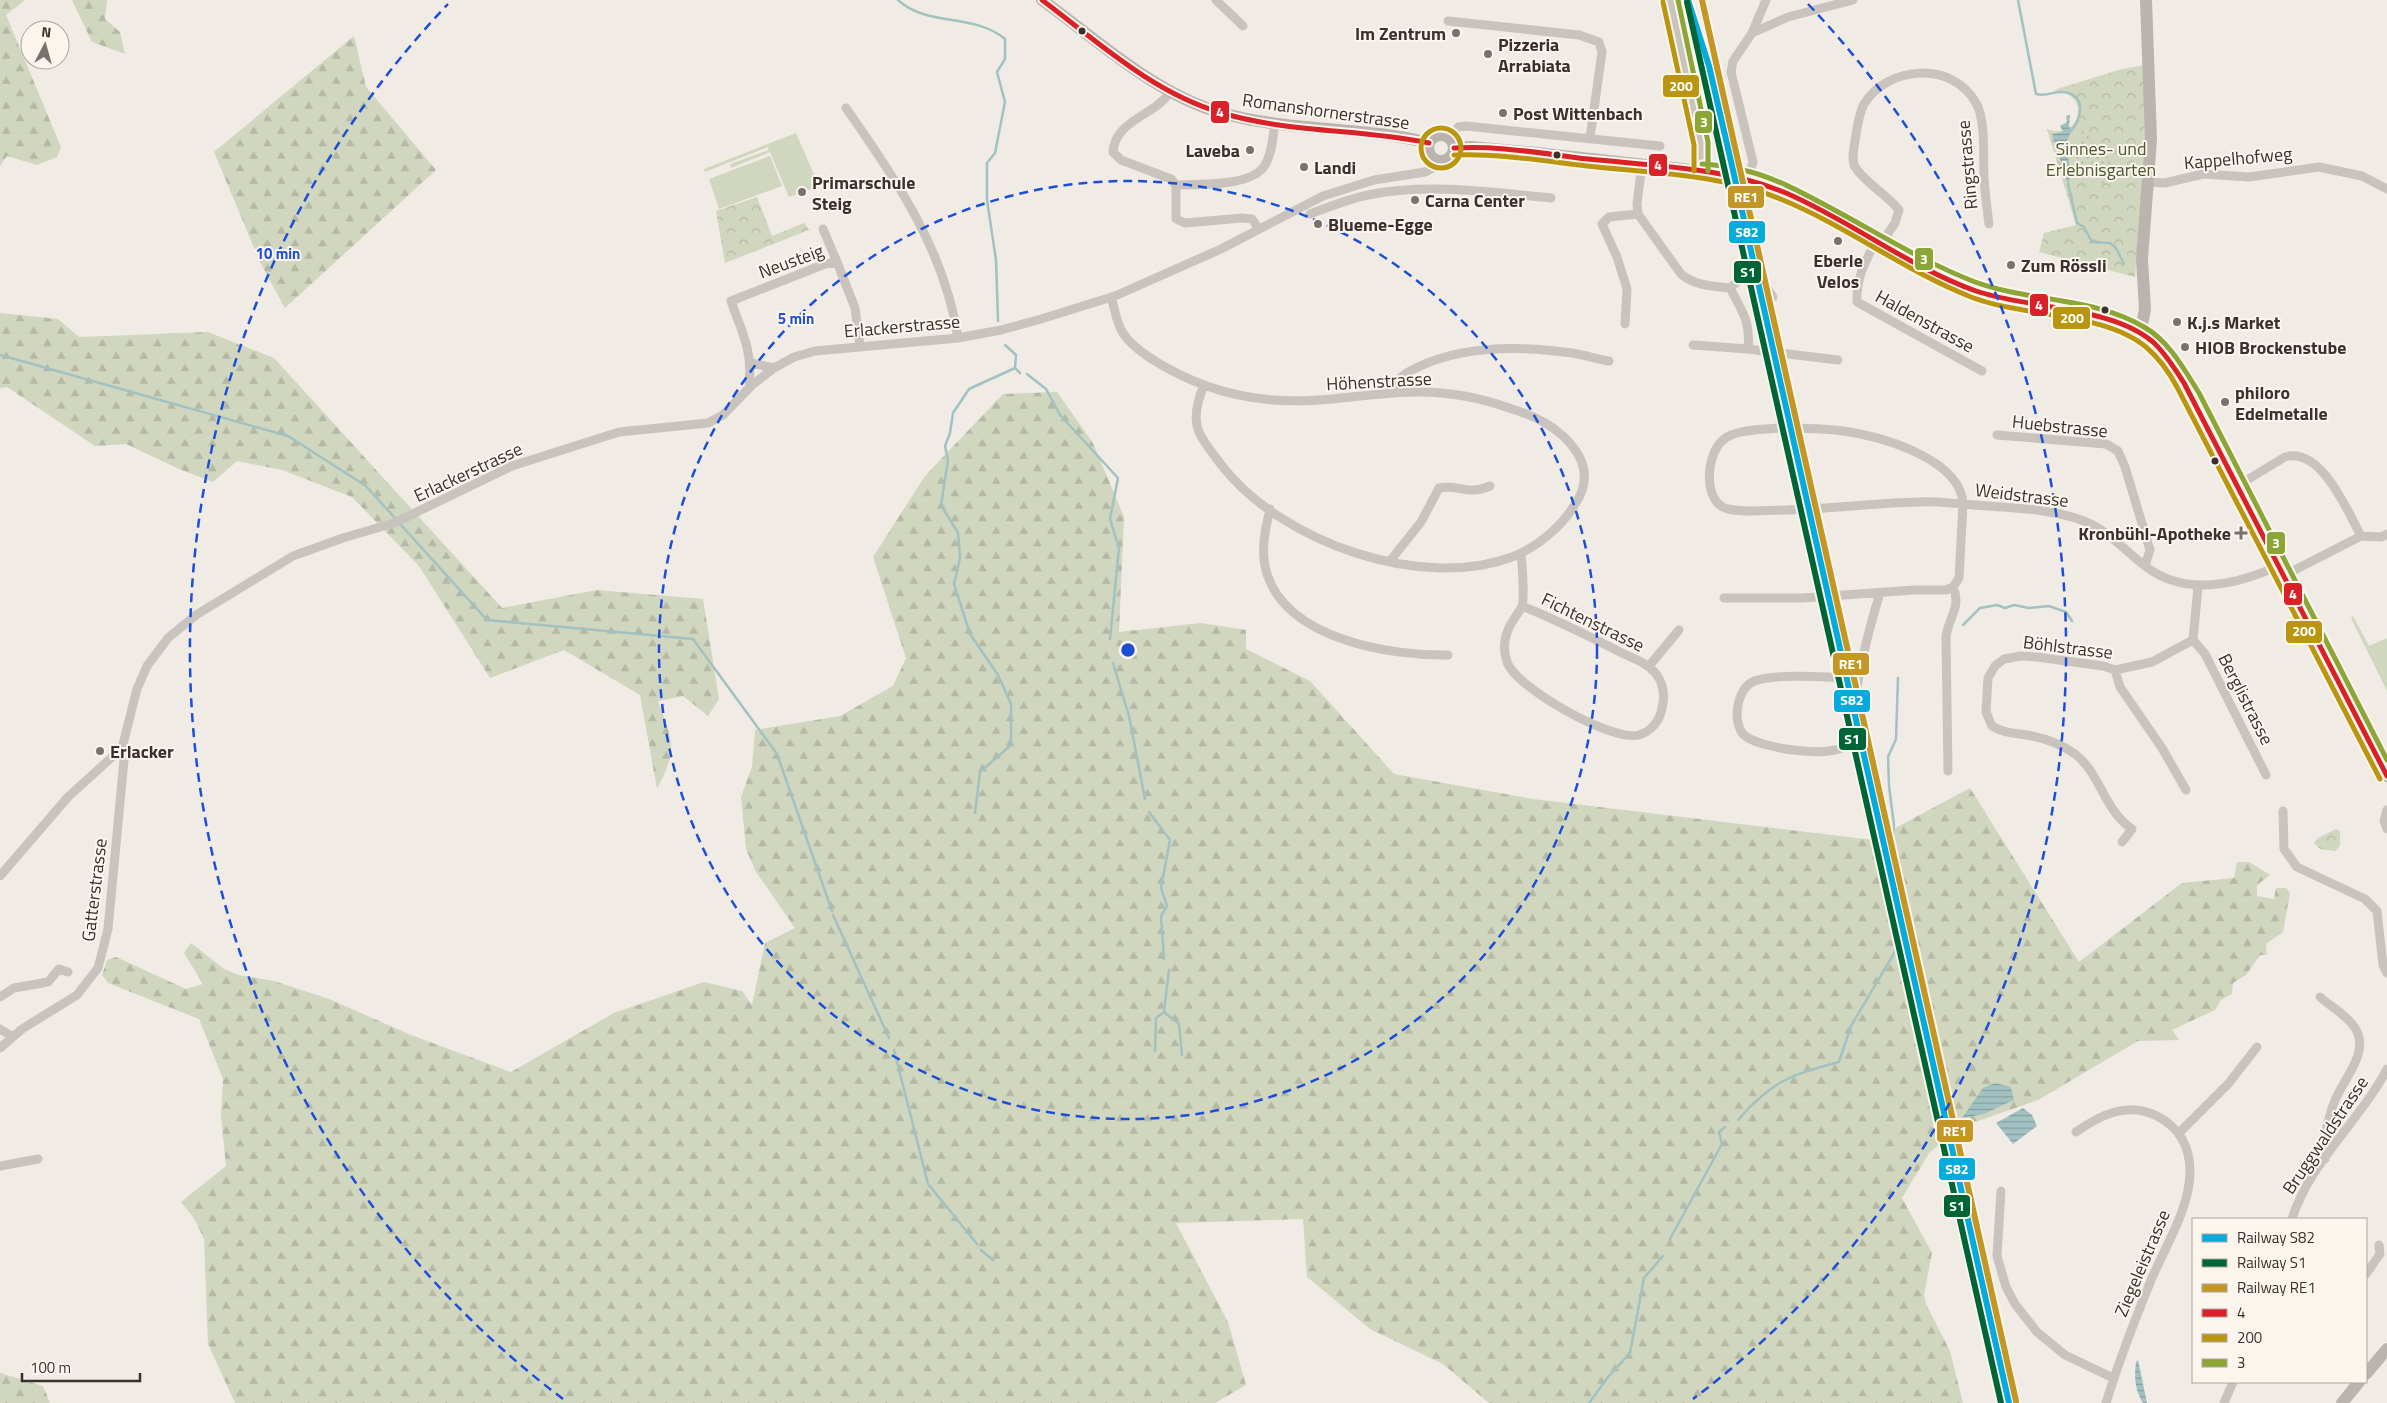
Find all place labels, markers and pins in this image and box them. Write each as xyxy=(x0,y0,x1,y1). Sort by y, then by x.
place label: Im Zentrum xyxy=(1355,20,1446,47)
unlabelled marker xyxy=(1077,26,1087,36)
marker: Im Zentrum xyxy=(1450,27,1462,39)
place label: Pizzeria Arrabiata xyxy=(1498,31,1571,79)
marker: Pizzeria Arrabiata xyxy=(1482,48,1494,60)
place label: Post Wittenbach xyxy=(1513,100,1643,127)
marker: Post Wittenbach xyxy=(1497,107,1509,119)
place label: Laveba xyxy=(1185,137,1240,164)
marker: Laveba xyxy=(1244,144,1256,156)
unlabelled marker xyxy=(1552,150,1562,160)
place label: Landi xyxy=(1314,154,1356,181)
marker: Landi xyxy=(1298,161,1310,173)
place label: Primarschule Steig xyxy=(812,169,915,217)
marker: Primarschule Steig xyxy=(796,186,808,198)
place label: Carna Center xyxy=(1425,187,1525,214)
marker: Carna Center xyxy=(1409,194,1421,206)
place label: Blueme-Egge xyxy=(1328,211,1433,238)
marker: Blueme-Egge xyxy=(1312,218,1324,230)
marker: Eberle Velos xyxy=(1832,235,1844,247)
place label: Eberle Velos xyxy=(1813,247,1863,295)
place label: Zum Rössli xyxy=(2021,252,2107,279)
marker: Zum Rössli xyxy=(2005,259,2017,271)
unlabelled marker xyxy=(2100,305,2110,315)
place label: K.j.s Market xyxy=(2187,309,2281,336)
marker: K.j.s Market xyxy=(2171,316,2183,328)
place label: HIOB Brockenstube xyxy=(2195,334,2346,361)
marker: HIOB Brockenstube xyxy=(2179,341,2191,353)
place label: philoro Edelmetalle xyxy=(2235,379,2328,427)
marker: philoro Edelmetalle xyxy=(2219,396,2231,408)
unlabelled marker xyxy=(2210,456,2220,466)
place label: Kronbühl-Apotheke xyxy=(2078,520,2231,547)
marker: Kronbühl-Apotheke xyxy=(2235,527,2247,539)
centre of rings xyxy=(1119,641,1137,659)
place label: Erlacker xyxy=(110,738,174,765)
marker: Erlacker xyxy=(94,745,106,757)

